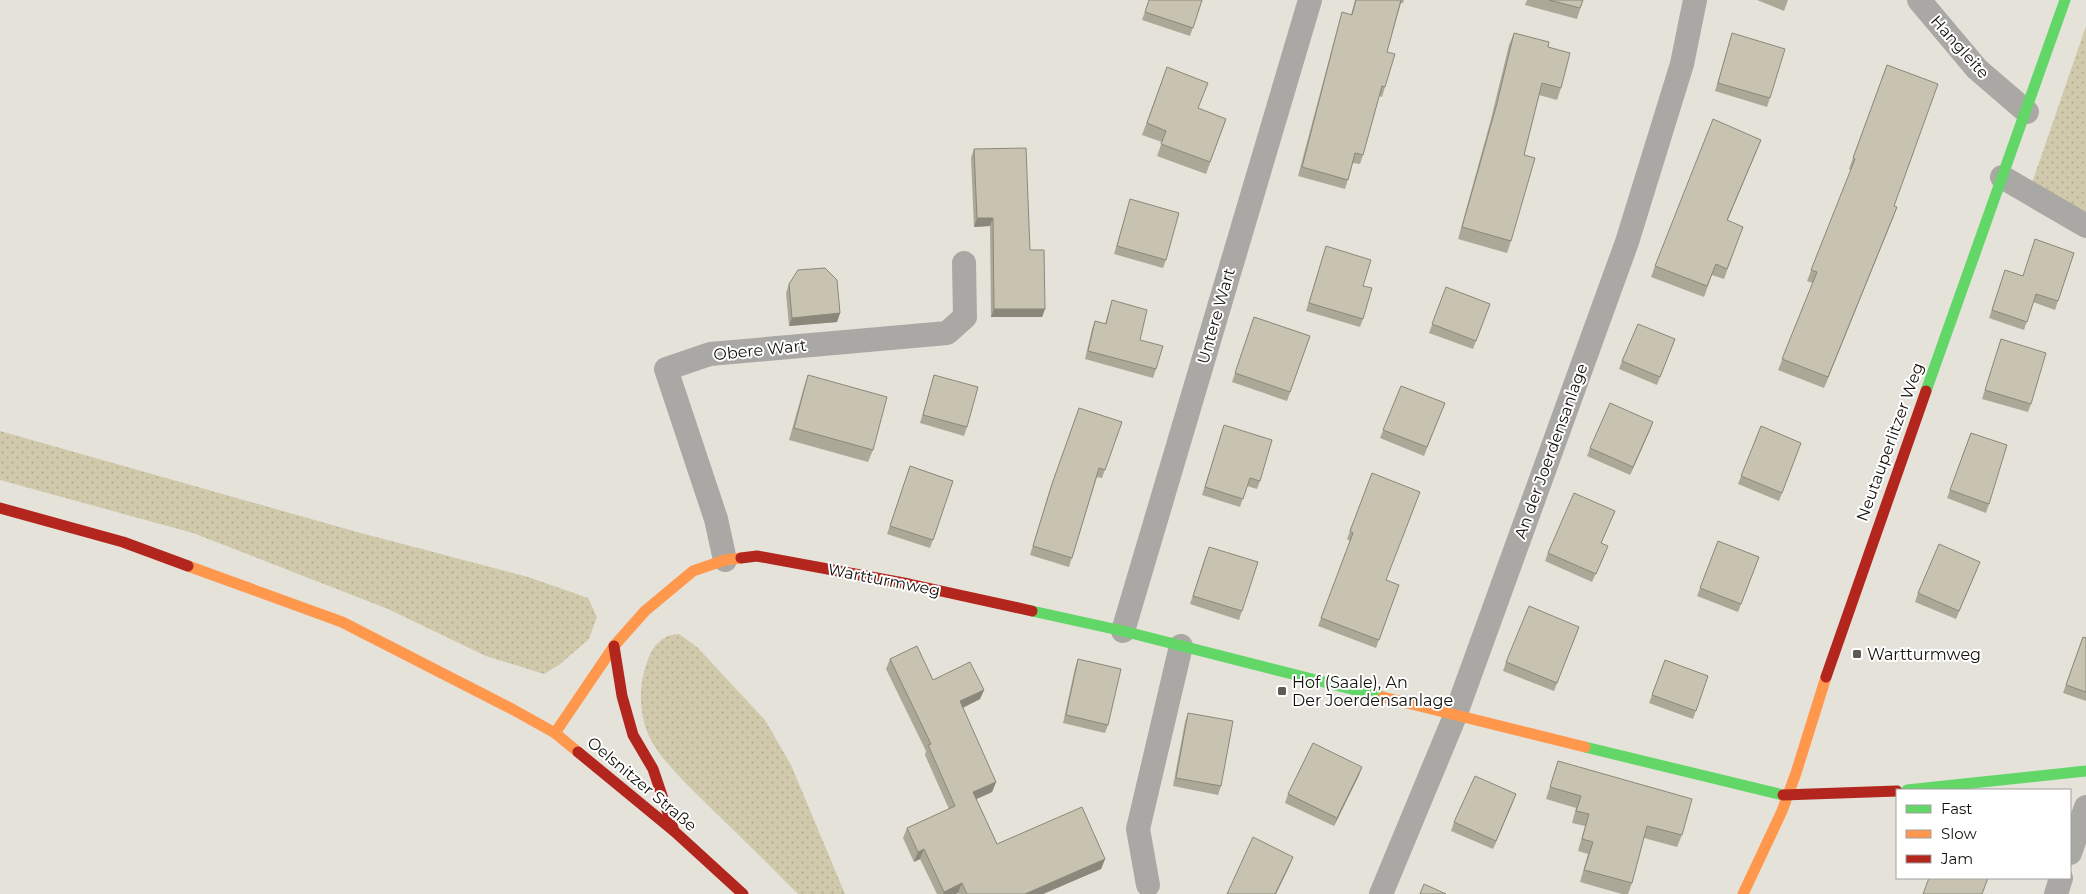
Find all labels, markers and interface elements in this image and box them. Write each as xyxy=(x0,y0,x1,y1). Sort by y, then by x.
street label: Hangleite xyxy=(1927,12,1993,82)
street label: Untere Wart xyxy=(1193,265,1239,366)
street label: Obere Wart xyxy=(713,336,808,364)
street label: Neutauperlitzer Weg xyxy=(1852,360,1928,524)
street label: An der Joerdensanlage xyxy=(1510,361,1592,541)
street label: Wartturmweg xyxy=(826,560,942,600)
place label: Wartturmweg xyxy=(1867,645,1981,664)
marker: Wartturmweg xyxy=(1851,648,1863,660)
place label: Hof (Saale), An Der Joerdensanlage xyxy=(1292,673,1453,710)
marker: Hof (Saale), An Der Joerdensanlage xyxy=(1276,685,1288,697)
street label: Oelsnitzer Straße xyxy=(583,733,701,835)
legend xyxy=(1896,789,2071,879)
text: Fast xyxy=(1941,799,1972,818)
text: Slow xyxy=(1941,824,1977,843)
text: Jam xyxy=(1940,849,1973,868)

